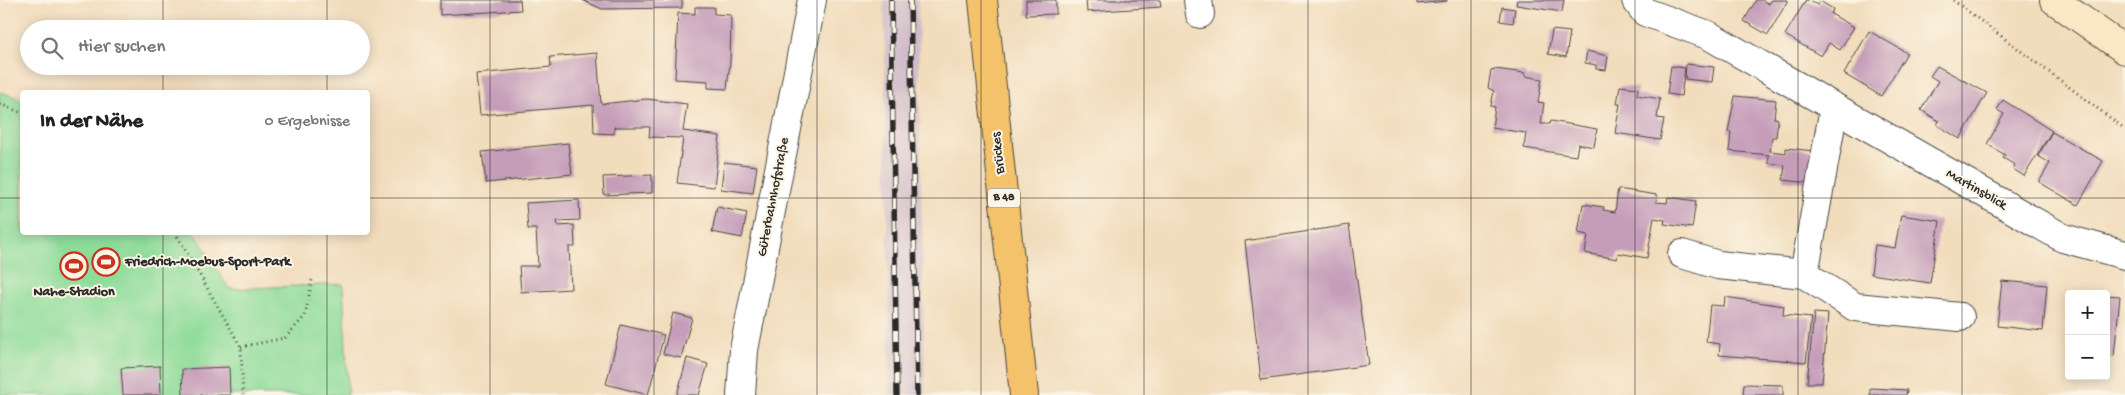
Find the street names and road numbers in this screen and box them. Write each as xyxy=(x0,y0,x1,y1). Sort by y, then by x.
street label: Brückes xyxy=(988,130,1010,176)
street label: Güterbahnhofstraße xyxy=(754,135,794,258)
street label: Martinsblick xyxy=(1943,166,2011,215)
road number: B 48 xyxy=(988,188,1020,208)

